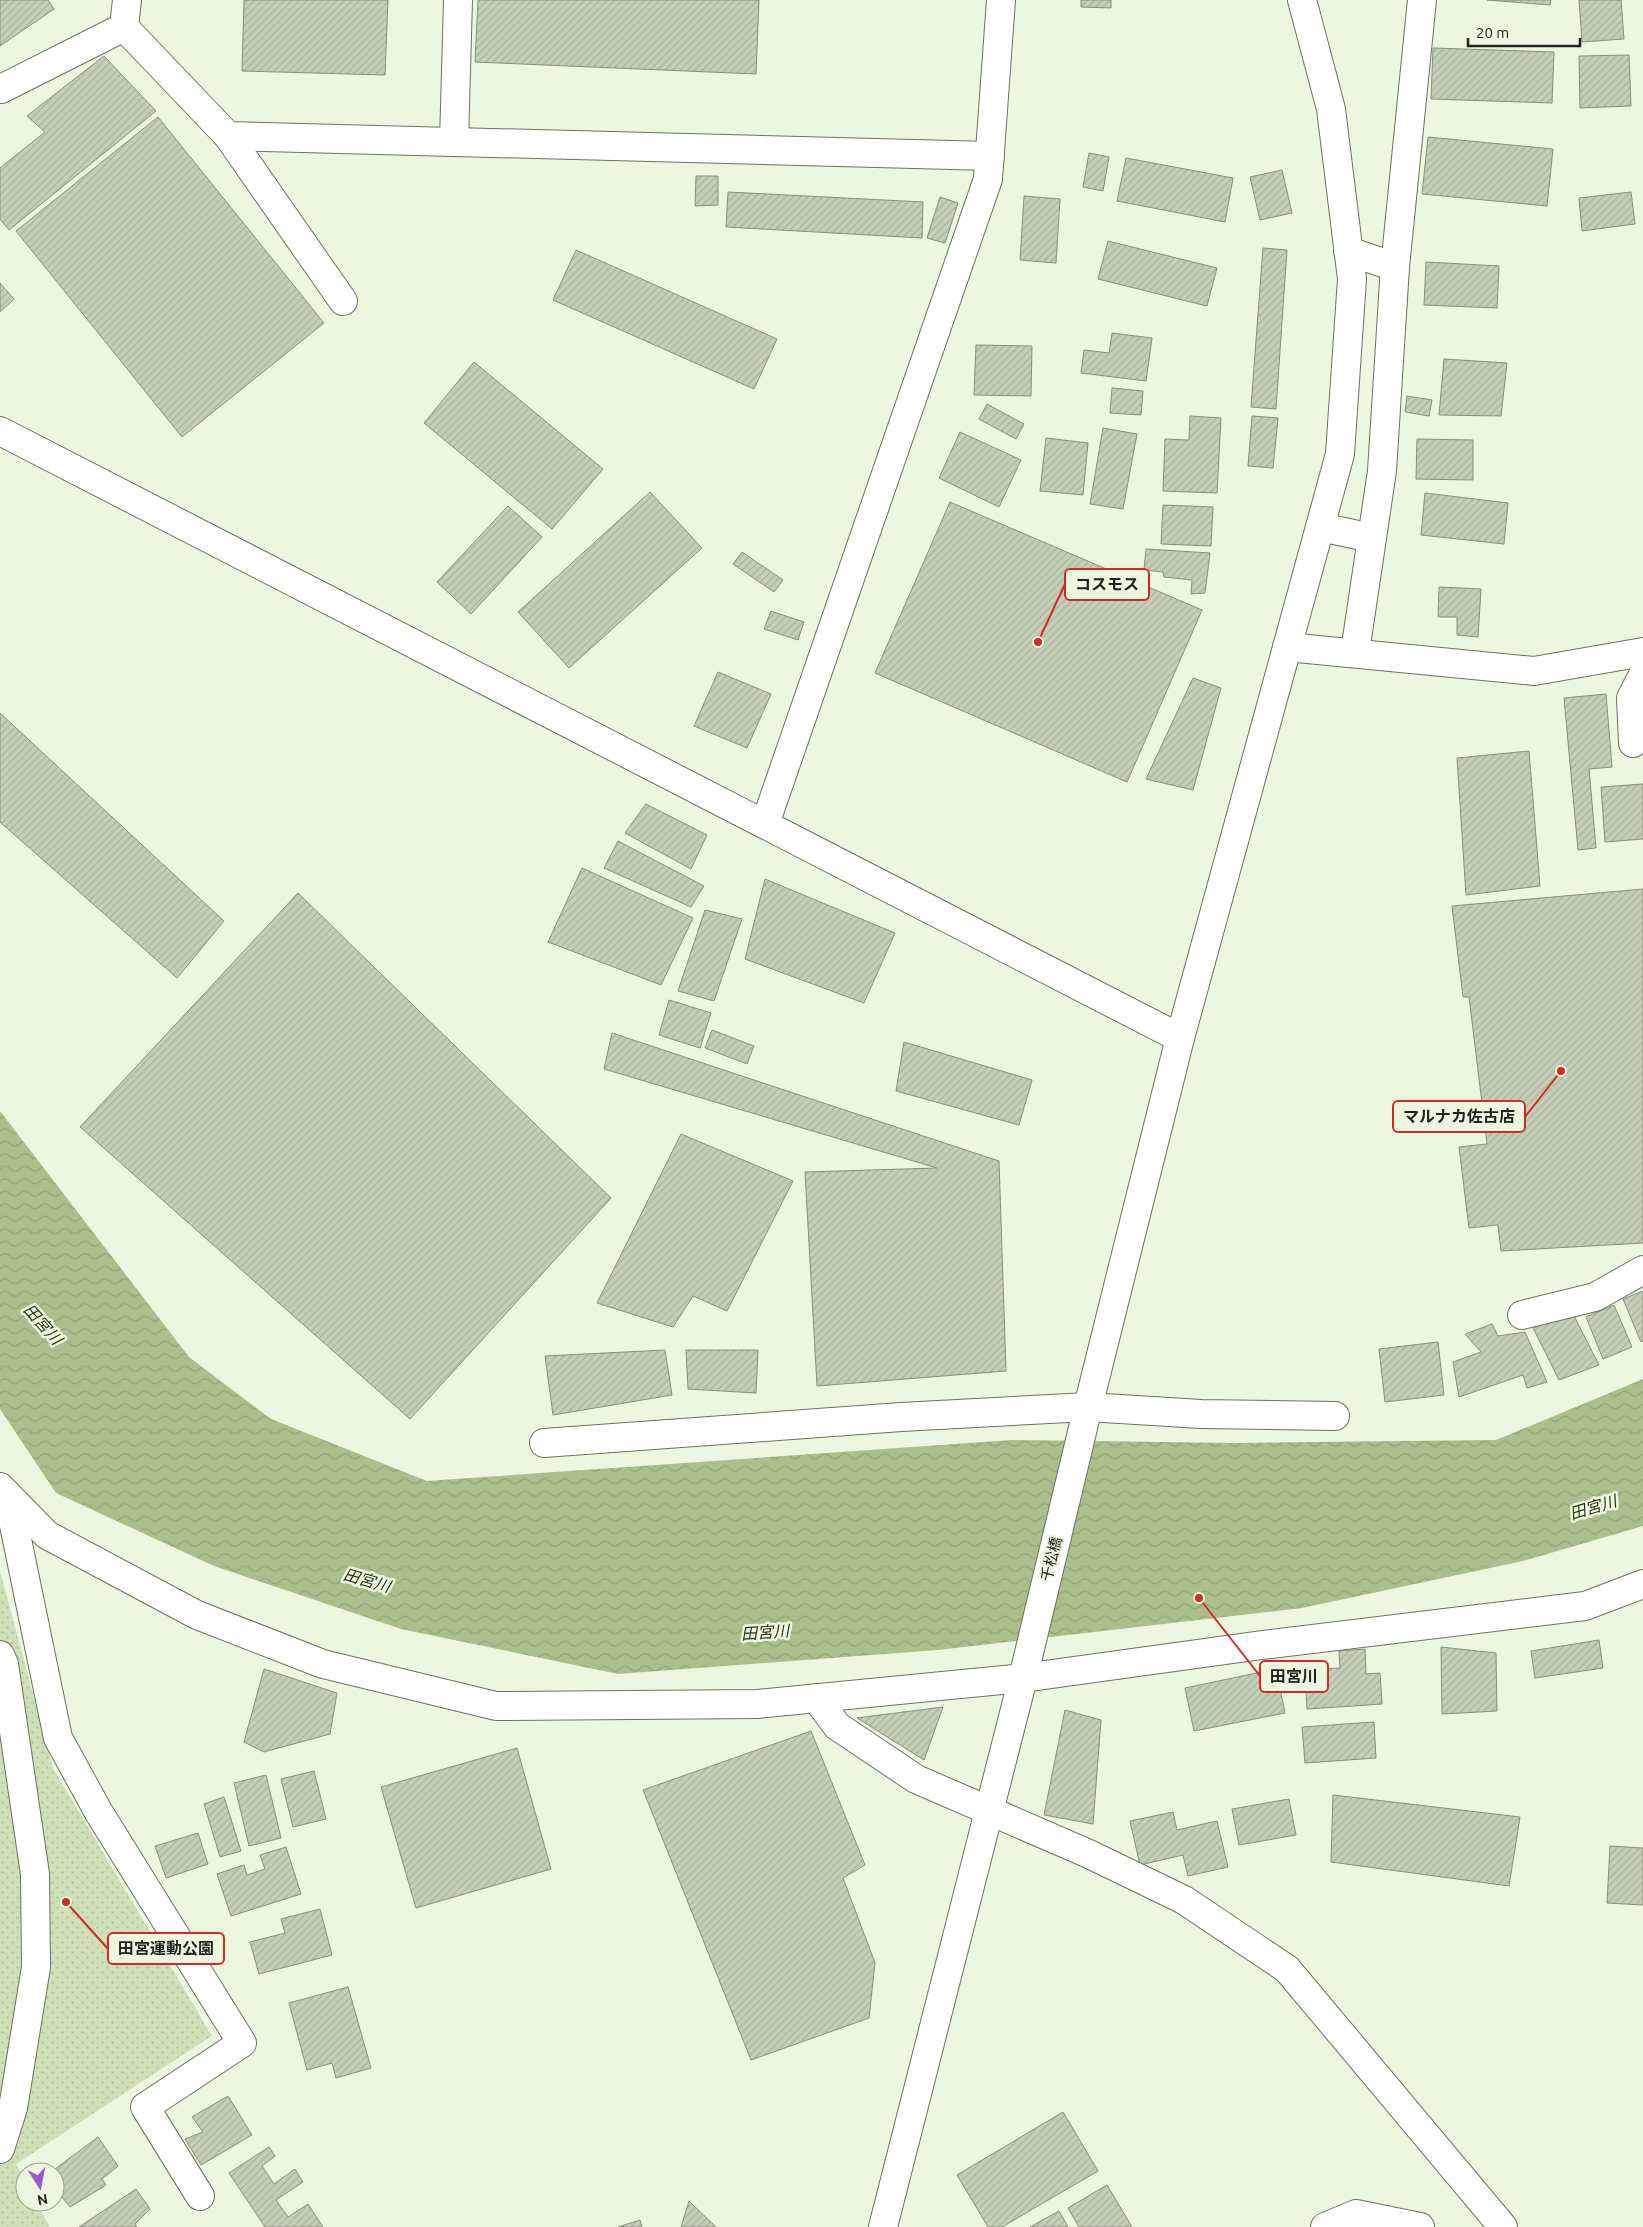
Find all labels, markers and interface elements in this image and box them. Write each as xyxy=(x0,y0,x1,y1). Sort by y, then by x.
scale bar xyxy=(1468,15,1580,47)
text: 20 m xyxy=(1476,24,1509,41)
callout: コスモス xyxy=(1065,569,1149,600)
text: コスモス xyxy=(1075,575,1139,593)
callout: マルナカ佐古店 xyxy=(1393,1101,1525,1132)
text: マルナカ佐古店 xyxy=(1403,1107,1515,1125)
water label: 田宮川 xyxy=(20,1300,67,1349)
water label: 田宮川 xyxy=(1567,1491,1620,1523)
street label: 千松橋 xyxy=(1037,1535,1065,1583)
water label: 田宮川 xyxy=(341,1565,394,1596)
water label: 田宮川 xyxy=(740,1621,792,1643)
callout: 田宮川 xyxy=(1260,1661,1328,1692)
text: 田宮川 xyxy=(1270,1667,1318,1685)
callout: 田宮運動公園 xyxy=(108,1933,224,1964)
text: 田宮運動公園 xyxy=(118,1939,214,1957)
north arrow xyxy=(15,2162,65,2212)
text: N xyxy=(36,2191,49,2209)

